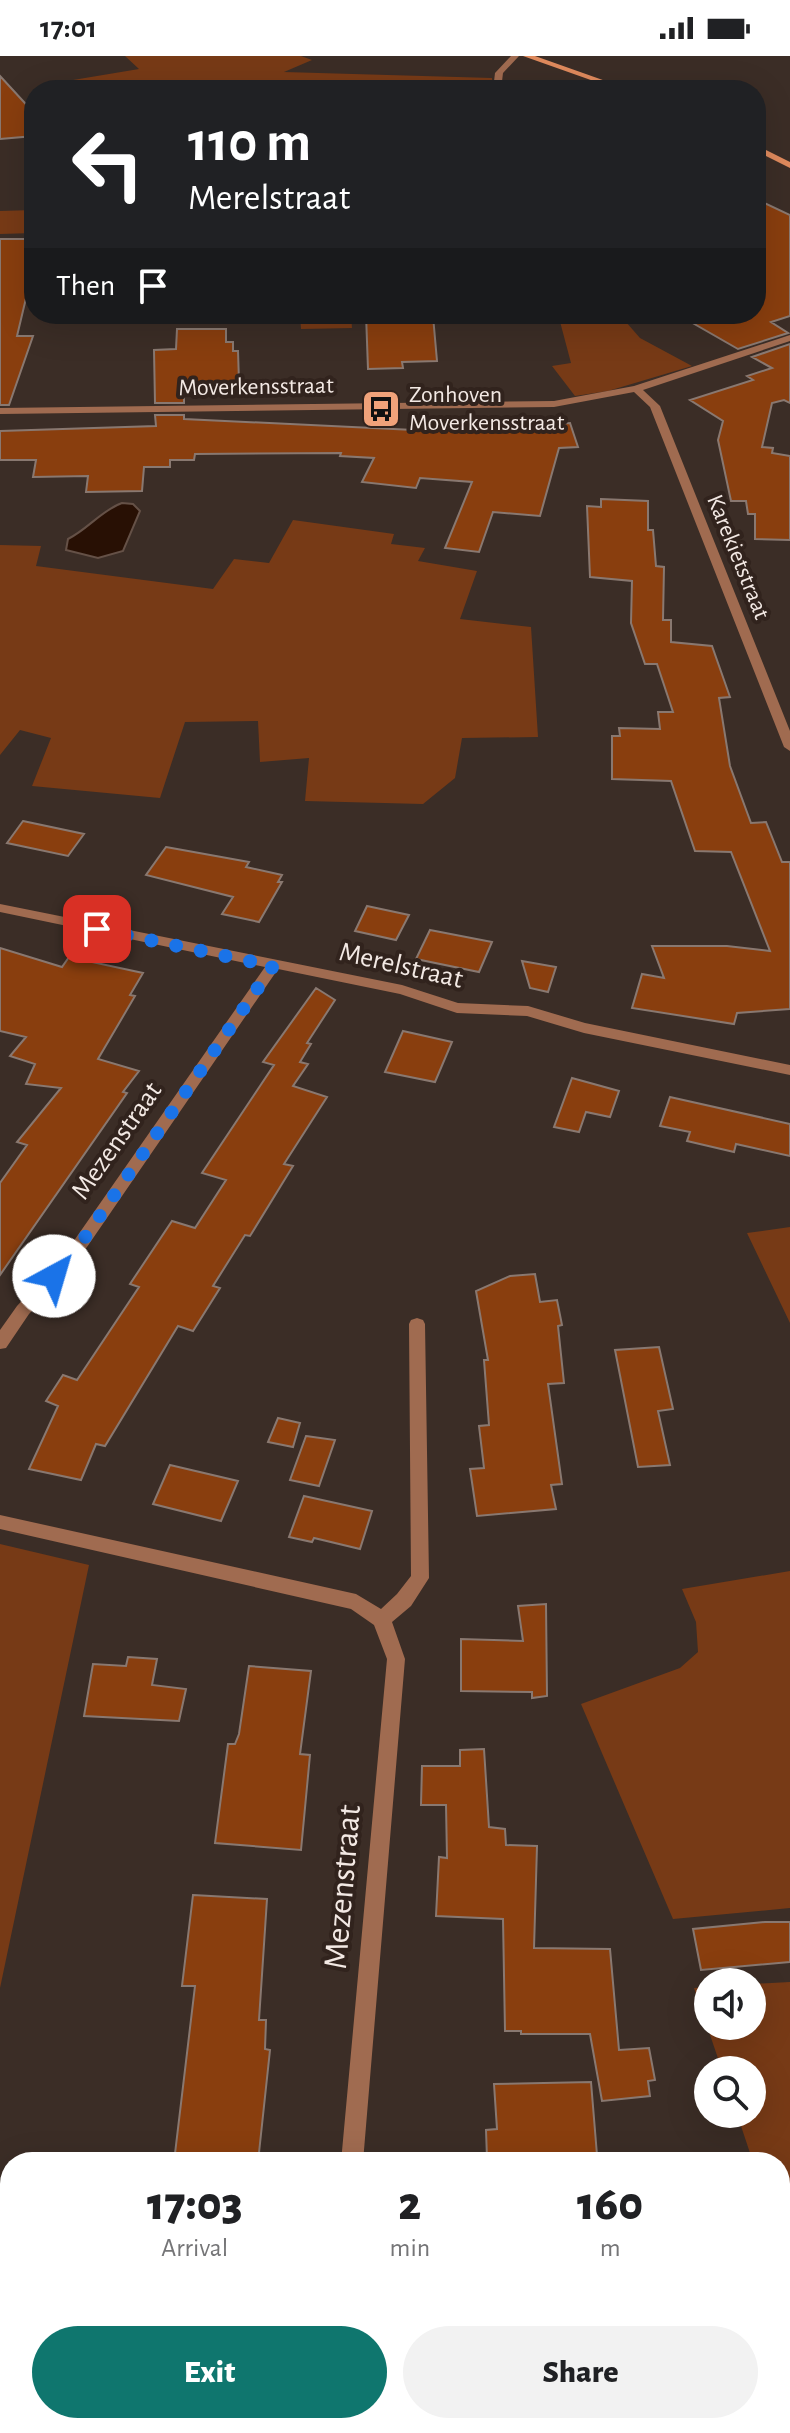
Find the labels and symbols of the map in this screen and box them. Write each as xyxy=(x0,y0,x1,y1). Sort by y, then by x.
street label: Moverkensstraat xyxy=(178,374,334,400)
place label: Zonhoven Moverkensstraat xyxy=(409,383,565,435)
bus stop icon: Zonhoven Moverkensstraat xyxy=(360,388,402,430)
street label: Karekietstraat xyxy=(702,491,774,623)
pin xyxy=(63,895,131,963)
street label: Merelstraat xyxy=(336,938,466,994)
street label: Mezenstraat xyxy=(67,1077,167,1205)
position arrow xyxy=(12,1234,96,1318)
street label: Mezenstraat xyxy=(319,1803,367,1971)

